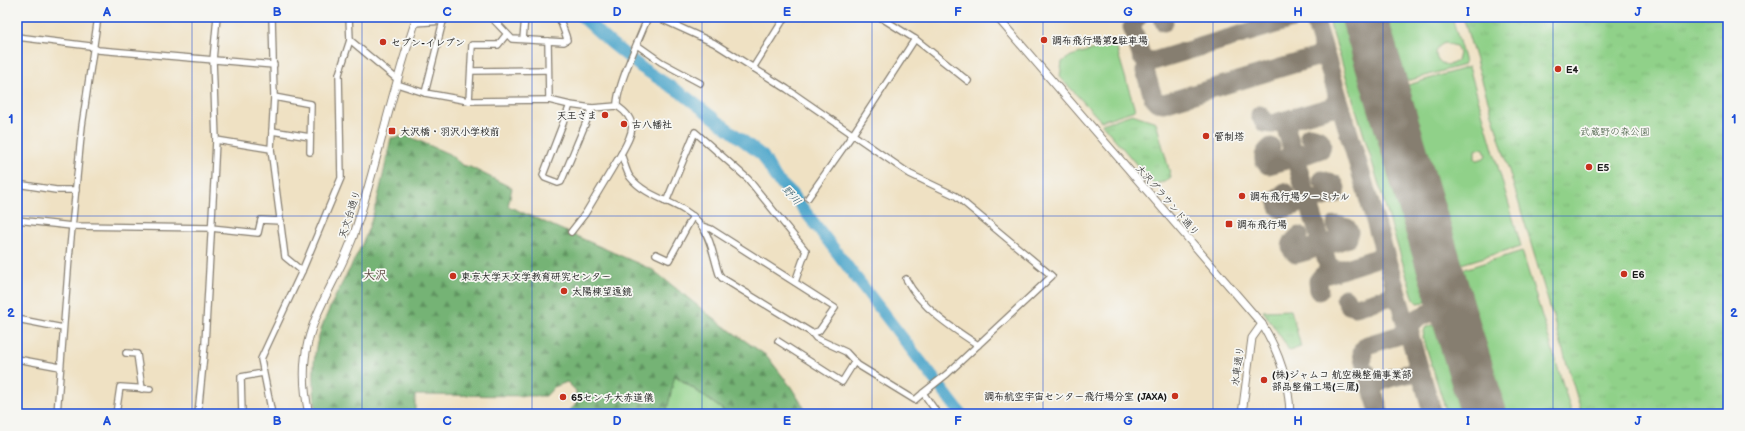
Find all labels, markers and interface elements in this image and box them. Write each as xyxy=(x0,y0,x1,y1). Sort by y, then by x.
text: A xyxy=(102,4,111,20)
text: B xyxy=(272,4,282,20)
text: C xyxy=(442,4,452,20)
text: D xyxy=(612,4,622,20)
text: E xyxy=(783,4,792,20)
text: F xyxy=(954,4,962,20)
text: G xyxy=(1123,4,1133,20)
text: H xyxy=(1293,4,1303,20)
text: I xyxy=(1466,4,1470,20)
text: J xyxy=(1634,4,1642,20)
marker: 調布飛行場第2駐車場 xyxy=(1039,35,1049,45)
place label: 調布飛行場第2駐車場 xyxy=(1052,35,1148,47)
marker: セブン-イレブン xyxy=(378,37,388,47)
place label: セブン-イレブン xyxy=(391,37,465,49)
marker: E4 xyxy=(1553,64,1563,74)
place label: E4 xyxy=(1566,64,1579,76)
place label: 天王さま xyxy=(557,110,597,122)
marker: 天王さま xyxy=(600,110,610,120)
text: 1 xyxy=(8,111,14,127)
text: 1 xyxy=(1731,111,1737,127)
marker: 古八幡社 xyxy=(619,119,629,129)
place label: 古八幡社 xyxy=(632,119,672,131)
marker: 大沢橋・羽沢小学校前 xyxy=(387,126,397,136)
place label: 大沢橋・羽沢小学校前 xyxy=(400,126,500,138)
park label: 武蔵野の森公園 xyxy=(1580,126,1650,138)
marker: 管制塔 xyxy=(1201,131,1211,141)
place label: 管制塔 xyxy=(1214,131,1244,143)
marker: E5 xyxy=(1584,162,1594,172)
place label: E5 xyxy=(1597,162,1610,174)
street label: 大沢グラウンド通り xyxy=(1133,163,1201,239)
water label: 野川 xyxy=(779,183,804,208)
street label: 天文台通り xyxy=(337,189,363,240)
marker: 調布飛行場ターミナル xyxy=(1237,191,1247,201)
place label: 調布飛行場ターミナル xyxy=(1250,191,1350,203)
marker: 調布飛行場 xyxy=(1224,219,1234,229)
place label: 調布飛行場 xyxy=(1237,219,1287,231)
district label: 大沢 xyxy=(363,268,387,283)
marker: E6 xyxy=(1619,269,1629,279)
place label: E6 xyxy=(1632,269,1645,281)
marker: 東京大学天文学教育研究センター xyxy=(448,271,458,281)
place label: 東京大学天文学教育研究センター xyxy=(461,271,611,283)
marker: 太陽棟望遠鏡 xyxy=(559,286,569,296)
place label: 太陽棟望遠鏡 xyxy=(572,286,632,298)
text: 2 xyxy=(7,305,15,321)
text: 2 xyxy=(1730,305,1738,321)
street label: 水車通り xyxy=(1229,345,1247,387)
place label: (株)ジャムコ 航空機整備事業部 部品整備工場(三鷹) xyxy=(1272,369,1412,393)
marker: (株)ジャムコ 航空機整備事業部 部品整備工場(三鷹) xyxy=(1259,375,1269,385)
place label: 調布航空宇宙センター飛行場分室 (JAXA) xyxy=(984,391,1167,403)
marker: 調布航空宇宙センター飛行場分室 (JAXA) xyxy=(1170,391,1180,401)
marker: 65センチ大赤道儀 xyxy=(558,392,568,402)
place label: 65センチ大赤道儀 xyxy=(571,392,654,404)
text: A xyxy=(102,413,111,429)
text: B xyxy=(272,413,282,429)
text: C xyxy=(442,413,452,429)
text: D xyxy=(612,413,622,429)
text: E xyxy=(783,413,792,429)
text: F xyxy=(954,413,962,429)
text: G xyxy=(1123,413,1133,429)
text: H xyxy=(1293,413,1303,429)
text: I xyxy=(1466,413,1470,429)
text: J xyxy=(1634,413,1642,429)

